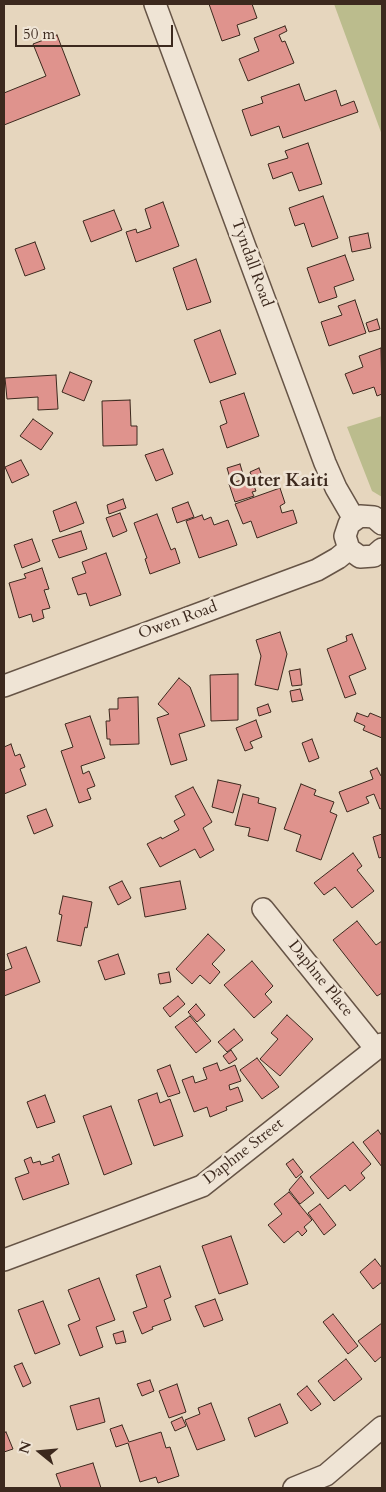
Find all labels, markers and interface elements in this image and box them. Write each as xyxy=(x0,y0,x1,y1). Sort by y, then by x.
scale bar xyxy=(18,15,175,47)
text: 50 m xyxy=(23,24,55,44)
street label: Tyndall Road xyxy=(226,216,276,310)
district label: Outer Kaiti xyxy=(229,471,329,493)
street label: Owen Road xyxy=(136,598,220,644)
street label: Daphne Place xyxy=(283,937,357,1021)
street label: Daphne Street xyxy=(200,1115,288,1189)
north arrow xyxy=(15,1427,65,1477)
text: N xyxy=(14,1439,36,1456)

